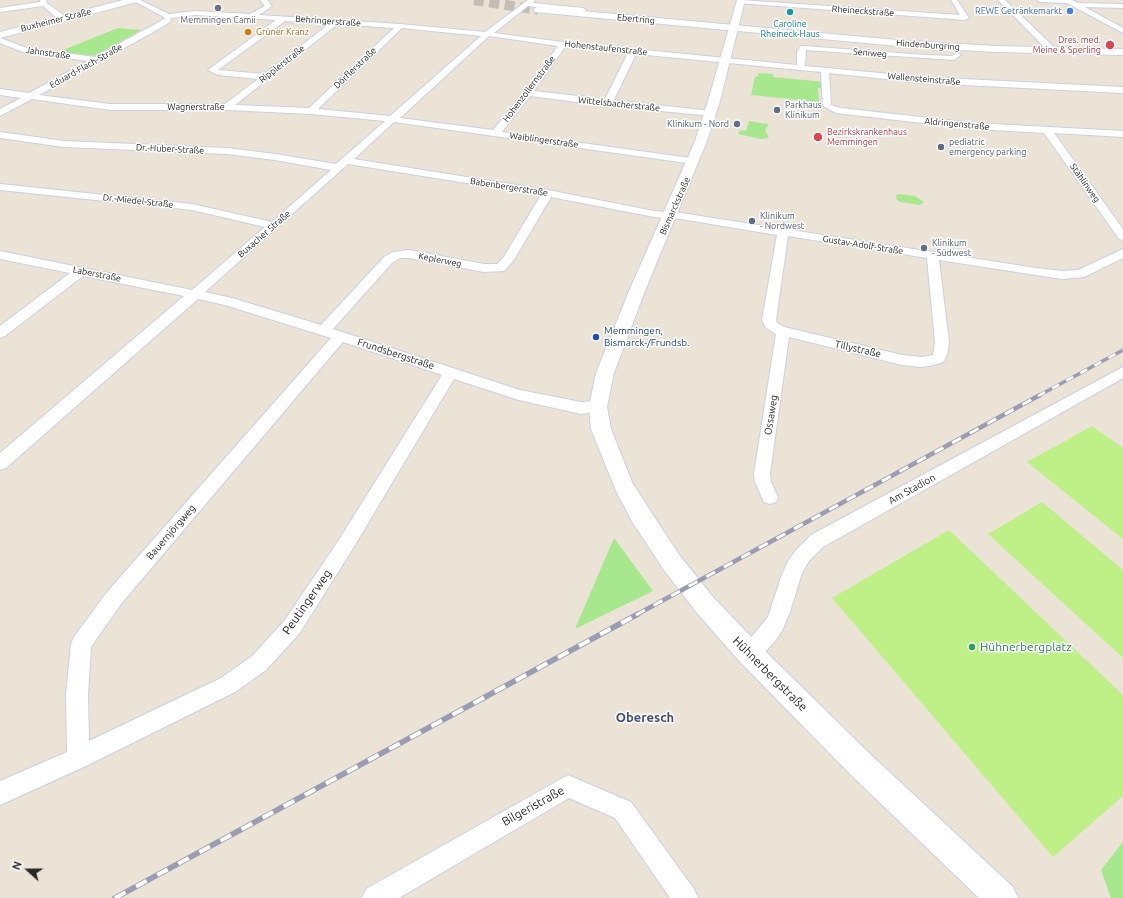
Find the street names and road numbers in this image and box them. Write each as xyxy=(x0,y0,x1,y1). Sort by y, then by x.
street label: Rheineckstraße xyxy=(831,3,895,19)
street label: Buxheimer Straße xyxy=(19,6,93,34)
street label: Ebertring xyxy=(617,12,655,26)
street label: Behringerstraße xyxy=(295,13,361,29)
street label: Hindenburgring xyxy=(896,37,960,53)
street label: Hohenstaufenstraße xyxy=(564,38,648,58)
street label: Eduard-Flach-Straße xyxy=(48,41,124,91)
street label: Ripplerstraße xyxy=(257,43,307,85)
street label: Jahnstraße xyxy=(25,45,71,61)
street label: Dörflerstraße xyxy=(331,45,379,91)
street label: Seniweg xyxy=(853,46,887,60)
street label: Hohenzollernstraße xyxy=(501,54,557,124)
street label: Wallensteinstraße xyxy=(887,70,961,88)
street label: Wittelsbacherstraße xyxy=(577,94,661,114)
street label: Wagnerstraße xyxy=(167,102,225,112)
street label: Aldringenstraße xyxy=(924,116,990,132)
street label: Waiblingerstraße xyxy=(509,130,579,150)
street label: Dr.-Huber-Straße xyxy=(136,142,204,156)
street label: Stählinweg xyxy=(1068,162,1102,204)
street label: Bismarckstraße xyxy=(657,175,693,237)
street label: Babenbergerstraße xyxy=(469,176,549,198)
street label: Dr.-Miedel-Straße xyxy=(102,192,174,210)
street label: Buxacher Straße xyxy=(235,208,293,260)
street label: Gustav-Adolf-Straße xyxy=(822,233,904,257)
street label: Keplerweg xyxy=(418,251,462,269)
street label: Laberstraße xyxy=(72,264,122,284)
street label: Frundsbergstraße xyxy=(356,336,436,372)
street label: Tillystraße xyxy=(834,338,882,360)
street label: Ossaweg xyxy=(762,394,780,436)
street label: Am Stadion xyxy=(887,471,937,507)
street label: Bauernjörgweg xyxy=(144,502,198,562)
street label: Peutingerweg xyxy=(279,567,335,637)
street label: Hühnerbergstraße xyxy=(730,634,810,714)
street label: Bilgeristraße xyxy=(499,783,567,829)

